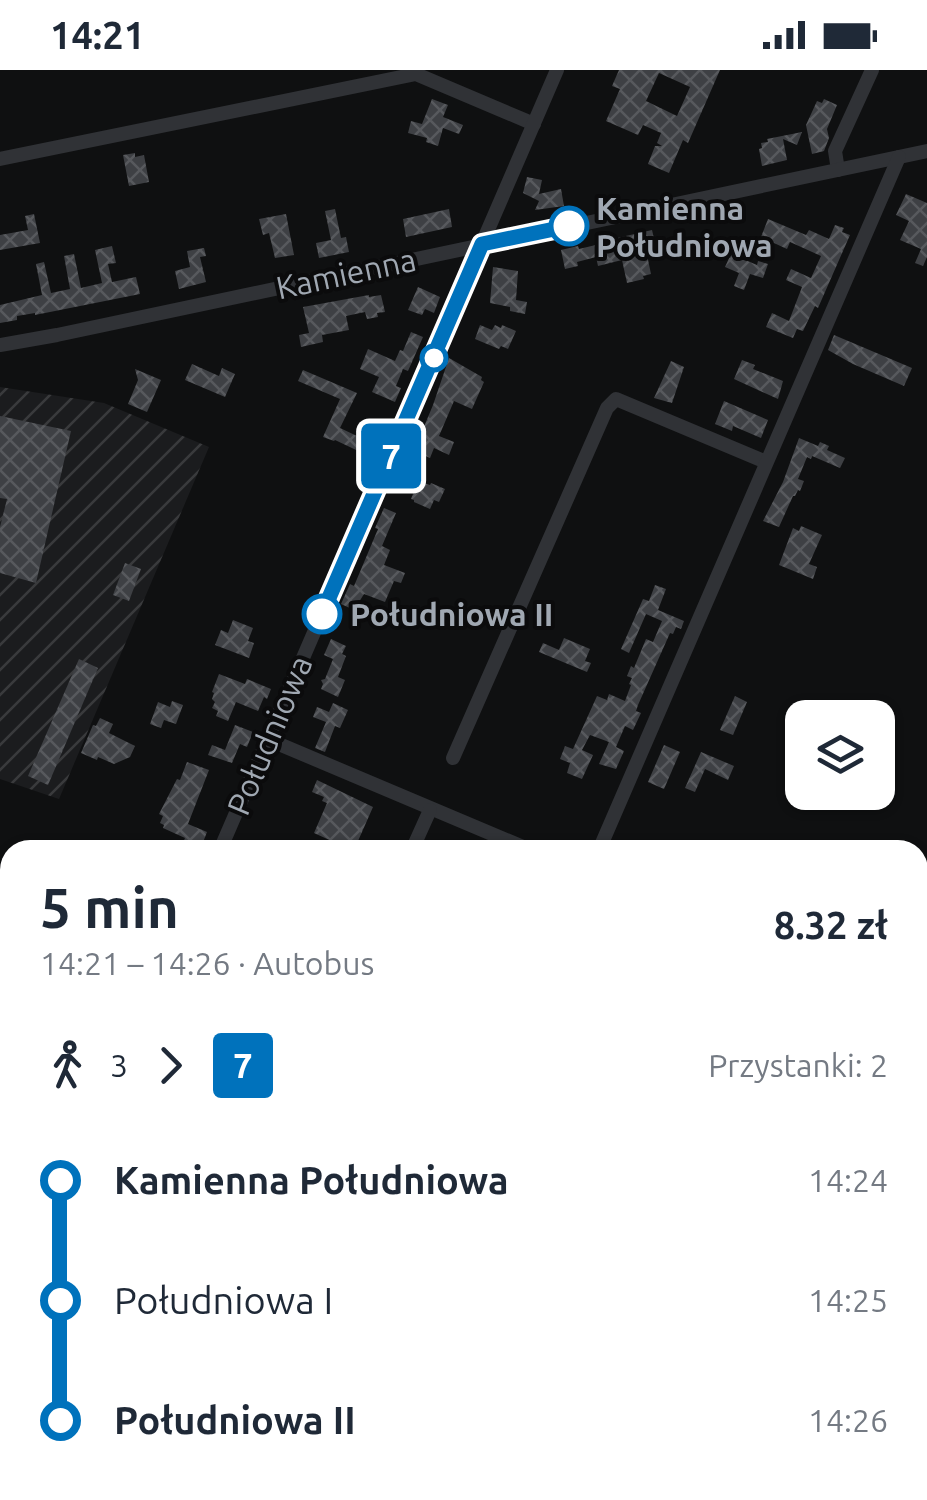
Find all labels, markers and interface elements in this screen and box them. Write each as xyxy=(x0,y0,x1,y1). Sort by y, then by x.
text: 14:21 xyxy=(50,14,145,56)
place label: Kamienna Południowa xyxy=(596,190,773,263)
marker: Kamienna Południowa xyxy=(550,207,588,245)
street label: Kamienna xyxy=(273,241,419,305)
unlabelled marker xyxy=(421,345,447,371)
line badge: 7 xyxy=(358,424,424,488)
text: 7 xyxy=(381,436,401,476)
marker: Południowa II xyxy=(303,595,341,633)
place label: Południowa II xyxy=(350,596,553,632)
street label: Południowa xyxy=(219,650,319,820)
map controls xyxy=(785,700,895,810)
button: layers xyxy=(785,700,895,810)
text: 5 min xyxy=(40,877,179,938)
text: 8.32 zł xyxy=(774,904,888,946)
text: 14:21 – 14:26 · Autobus xyxy=(40,945,374,981)
icon: walk xyxy=(40,1038,95,1093)
icon: forward xyxy=(143,1038,198,1093)
text: 7 xyxy=(233,1045,253,1085)
text: 3 xyxy=(110,1047,128,1083)
text: Przystanki: 2 xyxy=(708,1047,888,1083)
text: Kamienna Południowa xyxy=(114,1159,509,1201)
text: 14:24 xyxy=(808,1162,888,1198)
text: Południowa I xyxy=(114,1279,333,1321)
text: 14:25 xyxy=(808,1282,888,1318)
text: Południowa II xyxy=(114,1399,356,1441)
text: 14:26 xyxy=(808,1402,888,1438)

